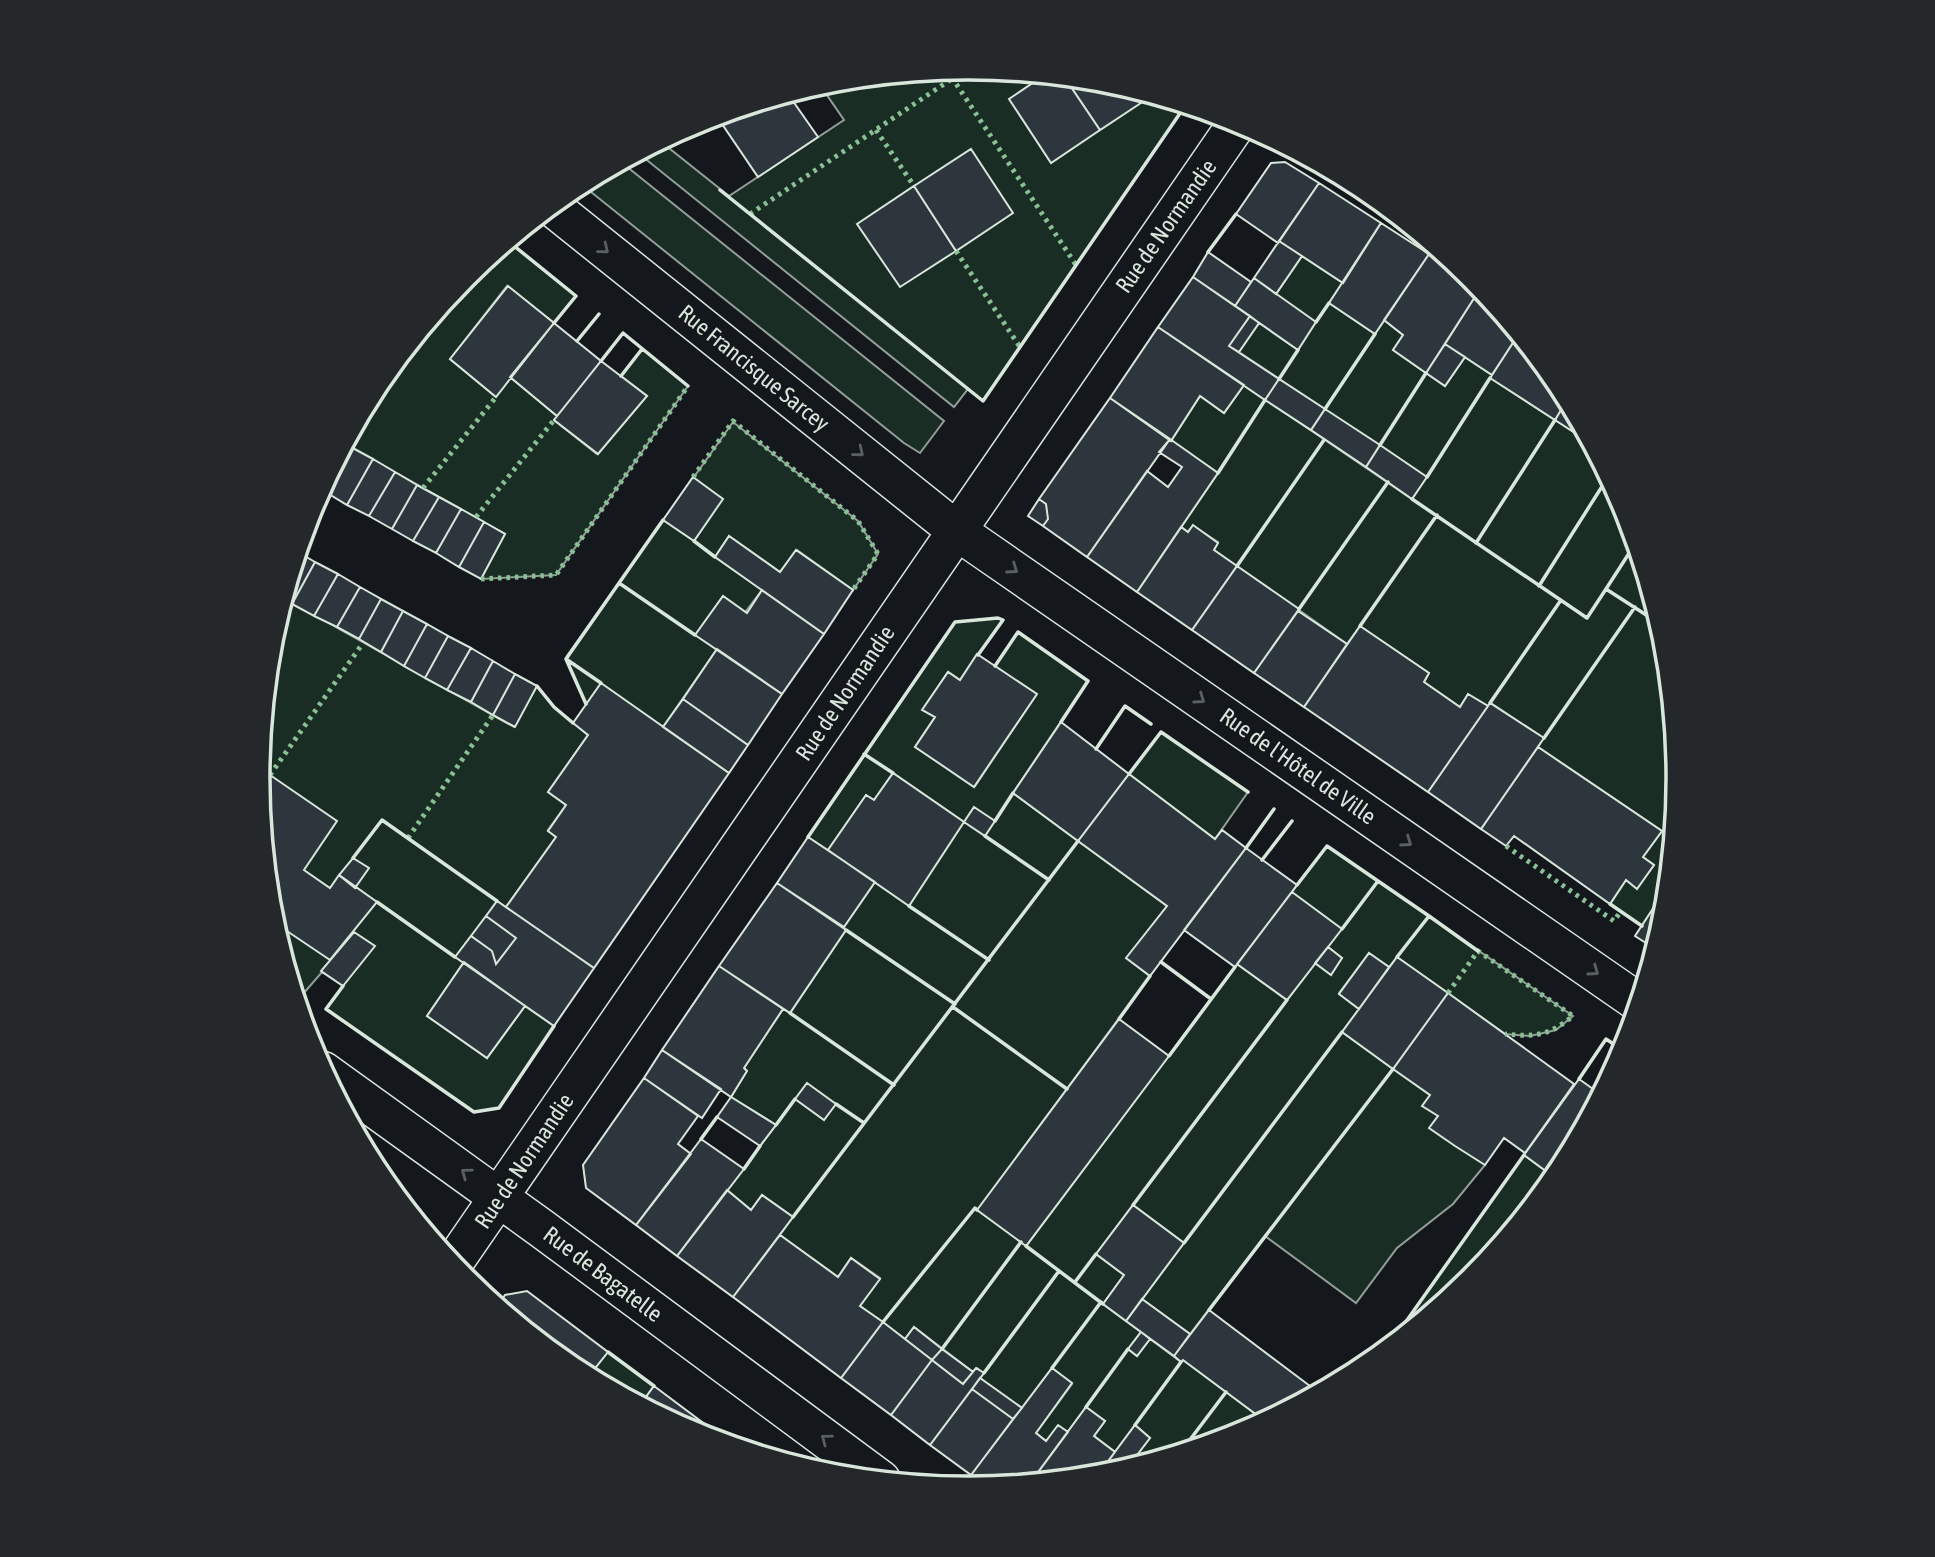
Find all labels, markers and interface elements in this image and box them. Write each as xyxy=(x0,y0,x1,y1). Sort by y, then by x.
street label: Rue de Normandie xyxy=(1110,154,1222,298)
one-way arrow xyxy=(597,240,609,253)
street label: Rue Francisque Sarcey xyxy=(674,299,834,437)
one-way arrow xyxy=(851,443,863,456)
one-way arrow xyxy=(1005,561,1018,573)
street label: Rue de Normandie xyxy=(790,621,900,765)
one-way arrow xyxy=(1192,691,1205,703)
street label: Rue de l'Hôtel de Ville xyxy=(1215,703,1381,829)
one-way arrow xyxy=(1399,834,1412,846)
one-way arrow xyxy=(1586,963,1599,976)
street label: Rue de Normandie xyxy=(469,1089,579,1233)
one-way arrow xyxy=(461,1169,474,1181)
street label: Rue de Bagatelle xyxy=(539,1221,667,1327)
one-way arrow xyxy=(821,1435,834,1448)

